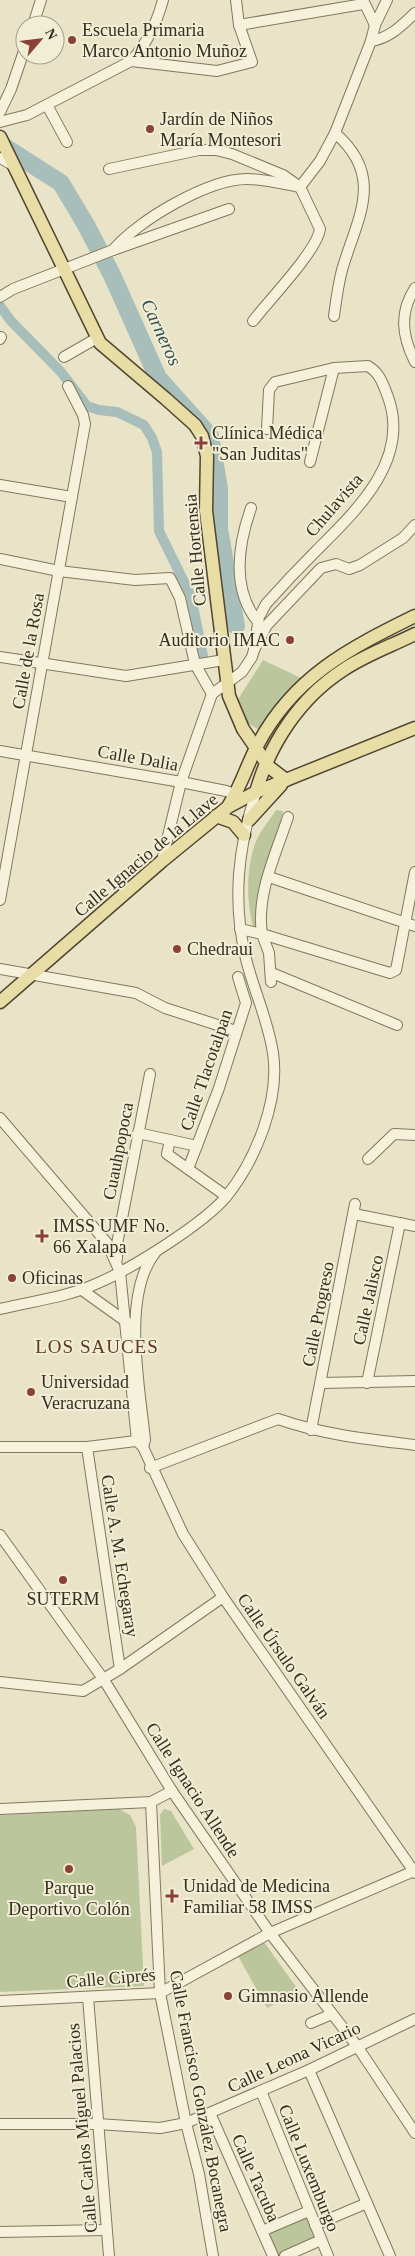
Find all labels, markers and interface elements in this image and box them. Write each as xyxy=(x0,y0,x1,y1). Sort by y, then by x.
north arrow xyxy=(15,15,65,65)
place label: Escuela Primaria Marco Antonio Muñoz xyxy=(82,20,247,61)
text: N xyxy=(42,26,60,42)
marker: Escuela Primaria Marco Antonio Muñoz xyxy=(66,34,78,46)
place label: Jardín de Niños María Montesori xyxy=(160,109,281,150)
marker: Jardín de Niños María Montesori xyxy=(144,123,156,135)
water label: Carneros xyxy=(137,296,186,369)
place label: Clínica Médica "San Juditas" xyxy=(212,423,322,464)
marker: Clínica Médica "San Juditas" xyxy=(194,436,208,450)
street label: Chulavista xyxy=(301,469,367,541)
street label: Calle Hortensia xyxy=(180,493,210,607)
street label: Calle de la Rosa xyxy=(8,591,48,711)
place label: Auditorio IMAC xyxy=(159,630,280,650)
marker: Auditorio IMAC xyxy=(284,634,296,646)
street label: Calle Dalia xyxy=(96,741,180,775)
street label: Calle Ignacio de la Llave xyxy=(70,789,222,921)
place label: Chedraui xyxy=(187,939,253,959)
marker: Chedraui xyxy=(171,943,183,955)
street label: Calle Tlacotalpan xyxy=(176,1007,236,1133)
street label: Cuauhpopoca xyxy=(99,1101,137,1201)
place label: IMSS UMF No. 66 Xalapa xyxy=(53,1216,170,1257)
marker: IMSS UMF No. 66 Xalapa xyxy=(35,1229,49,1243)
street label: Calle Jalisco xyxy=(349,1253,387,1347)
street label: Calle Progreso xyxy=(298,1260,338,1368)
place label: Oficinas xyxy=(22,1268,83,1288)
marker: Oficinas xyxy=(6,1272,18,1284)
district label: LOS SAUCES xyxy=(35,1336,159,1357)
place label: Universidad Veracruzana xyxy=(41,1372,130,1413)
marker: Universidad Veracruzana xyxy=(25,1386,37,1398)
street label: Calle A. M. Echegaray xyxy=(97,1473,143,1639)
marker: SUTERM xyxy=(57,1574,69,1586)
place label: SUTERM xyxy=(26,1589,100,1609)
street label: Calle Úrsulo Galván xyxy=(233,1589,335,1722)
street label: Calle Ignacio Allende xyxy=(142,1719,244,1861)
marker: Parque Deportivo Colón xyxy=(63,1863,75,1875)
place label: Unidad de Medicina Familiar 58 IMSS xyxy=(183,1876,330,1917)
place label: Parque Deportivo Colón xyxy=(8,1878,130,1919)
marker: Unidad de Medicina Familiar 58 IMSS xyxy=(165,1889,179,1903)
street label: Calle Ciprés xyxy=(66,1964,156,1992)
street label: Calle Francisco González Bocanegra xyxy=(166,1968,236,2234)
place label: Gimnasio Allende xyxy=(238,1986,368,2006)
marker: Gimnasio Allende xyxy=(222,1990,234,2002)
street label: Calle Leona Vicario xyxy=(224,2017,364,2097)
street label: Calle Carlos Miguel Palacios xyxy=(63,2022,101,2234)
street label: Calle Luxemburgo xyxy=(274,2102,344,2234)
street label: Calle Tacuba xyxy=(228,2131,284,2225)

